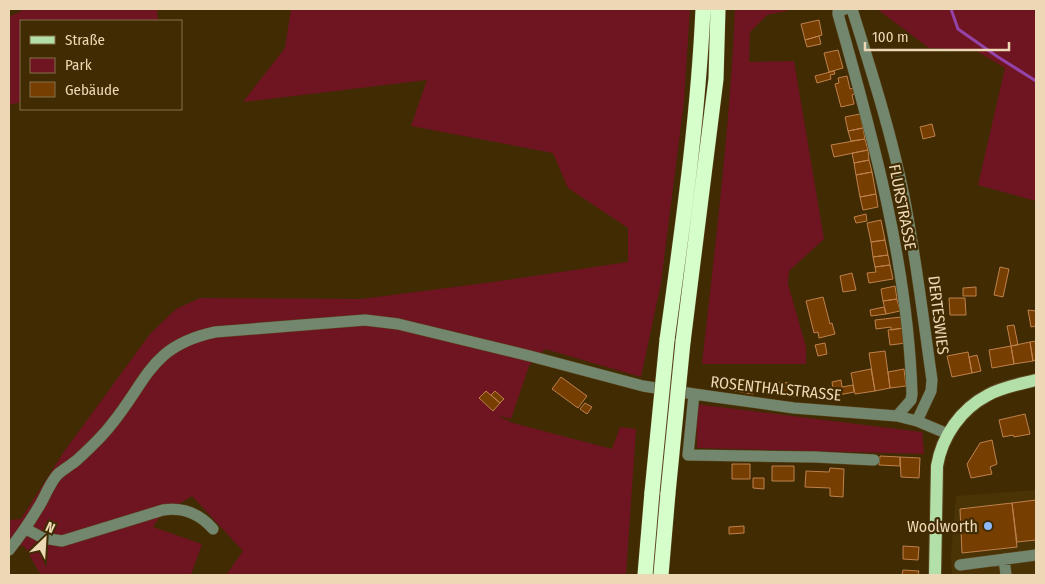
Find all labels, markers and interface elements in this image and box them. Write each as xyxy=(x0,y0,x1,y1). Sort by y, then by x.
legend xyxy=(20,20,182,110)
scale bar xyxy=(865,20,1009,52)
text: 100 m xyxy=(872,28,909,46)
text: Straße xyxy=(65,31,105,49)
text: Park xyxy=(65,56,92,74)
text: Gebäude xyxy=(65,81,120,99)
street label: FLURSTRASSE xyxy=(885,163,920,252)
street label: DERTESWIES xyxy=(924,275,953,356)
street label: ROSENTHALSTRASSE xyxy=(710,372,842,405)
north arrow xyxy=(20,514,70,564)
place label: Woolworth xyxy=(907,517,978,536)
text: N xyxy=(43,518,58,537)
marker: Woolworth xyxy=(982,520,994,532)

